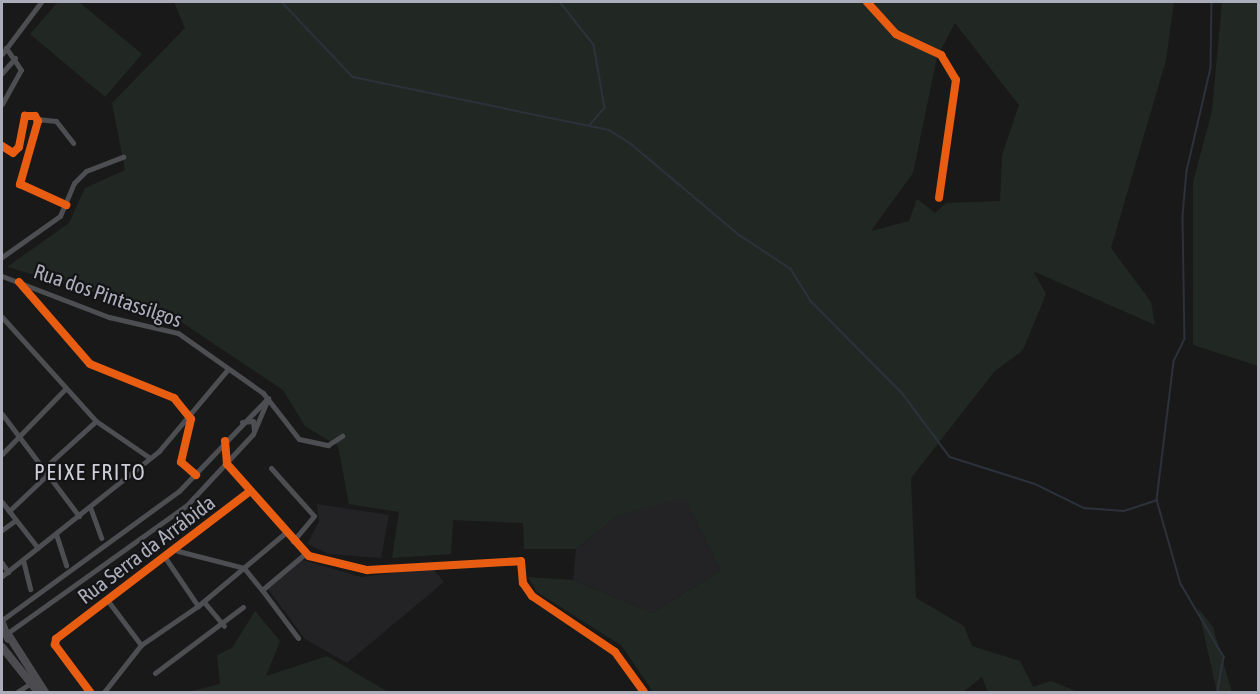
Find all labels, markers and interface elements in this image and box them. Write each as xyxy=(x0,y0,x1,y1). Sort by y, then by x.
street label: Rua dos Pintassilgos xyxy=(31,258,185,332)
district label: PEIXE FRITO xyxy=(34,460,146,486)
street label: Rua Serra da Arrábida xyxy=(72,489,220,609)

